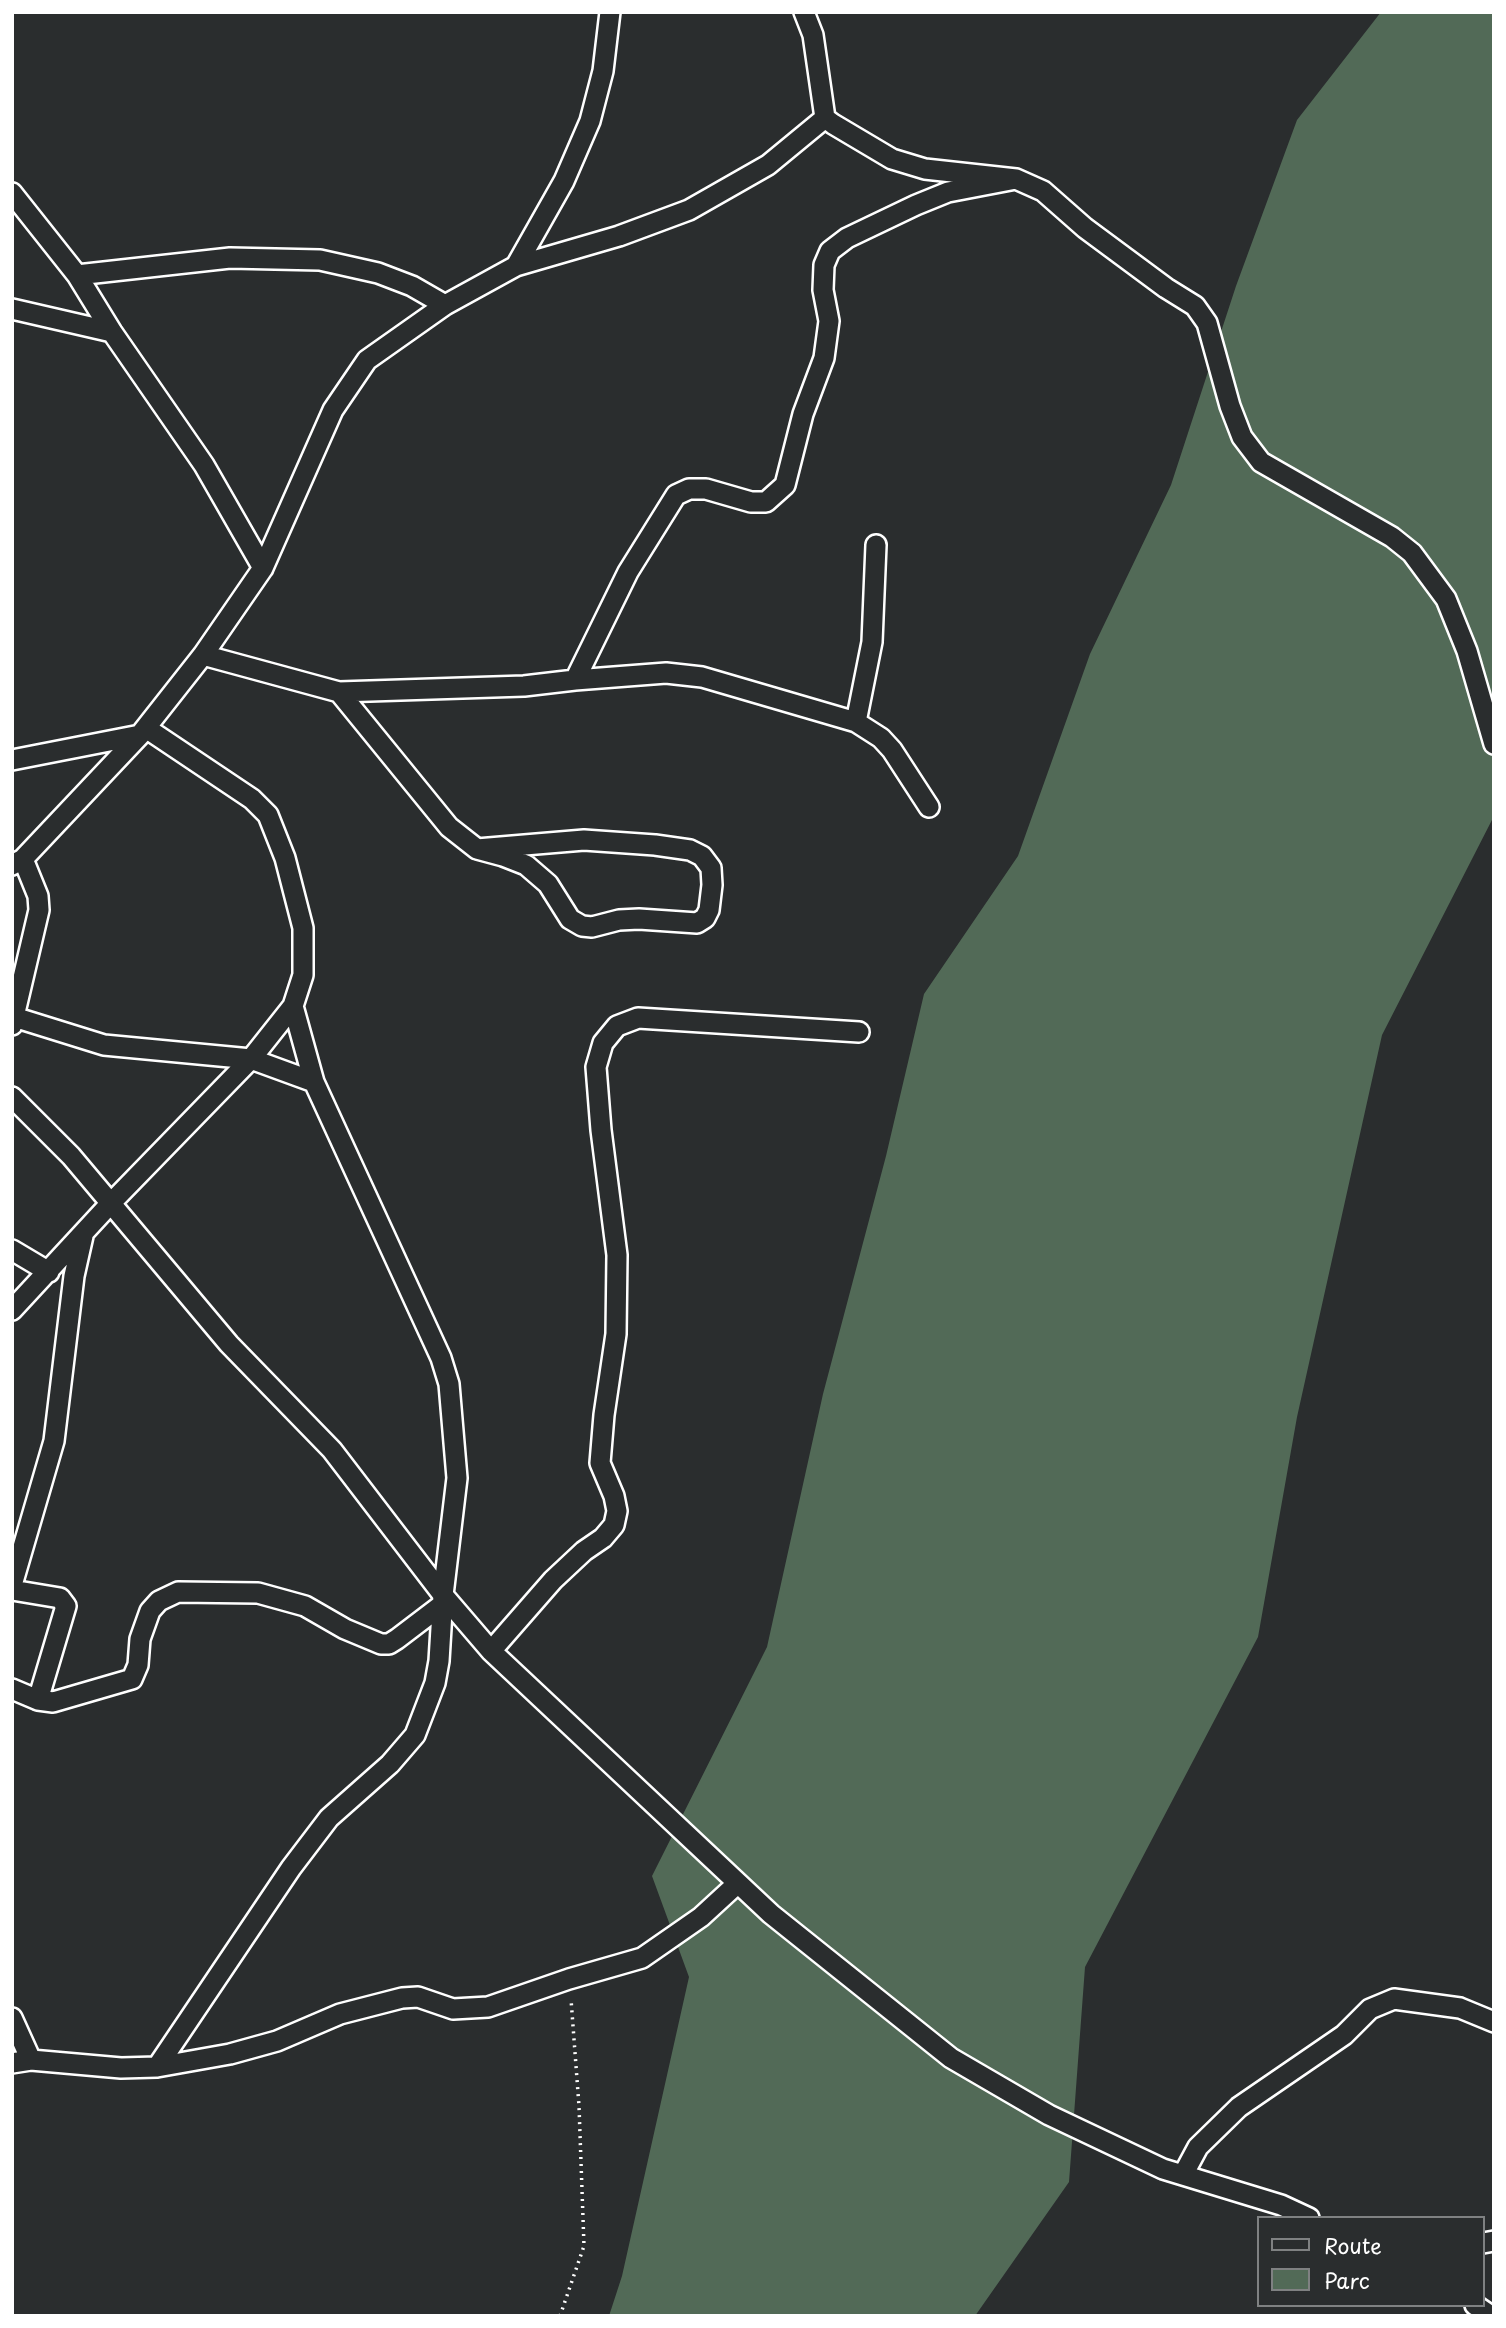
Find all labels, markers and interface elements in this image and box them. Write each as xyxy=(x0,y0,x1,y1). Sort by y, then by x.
legend xyxy=(1258,2216,1485,2307)
text: Route xyxy=(1324,2229,1382,2261)
text: Parc xyxy=(1324,2264,1370,2296)

